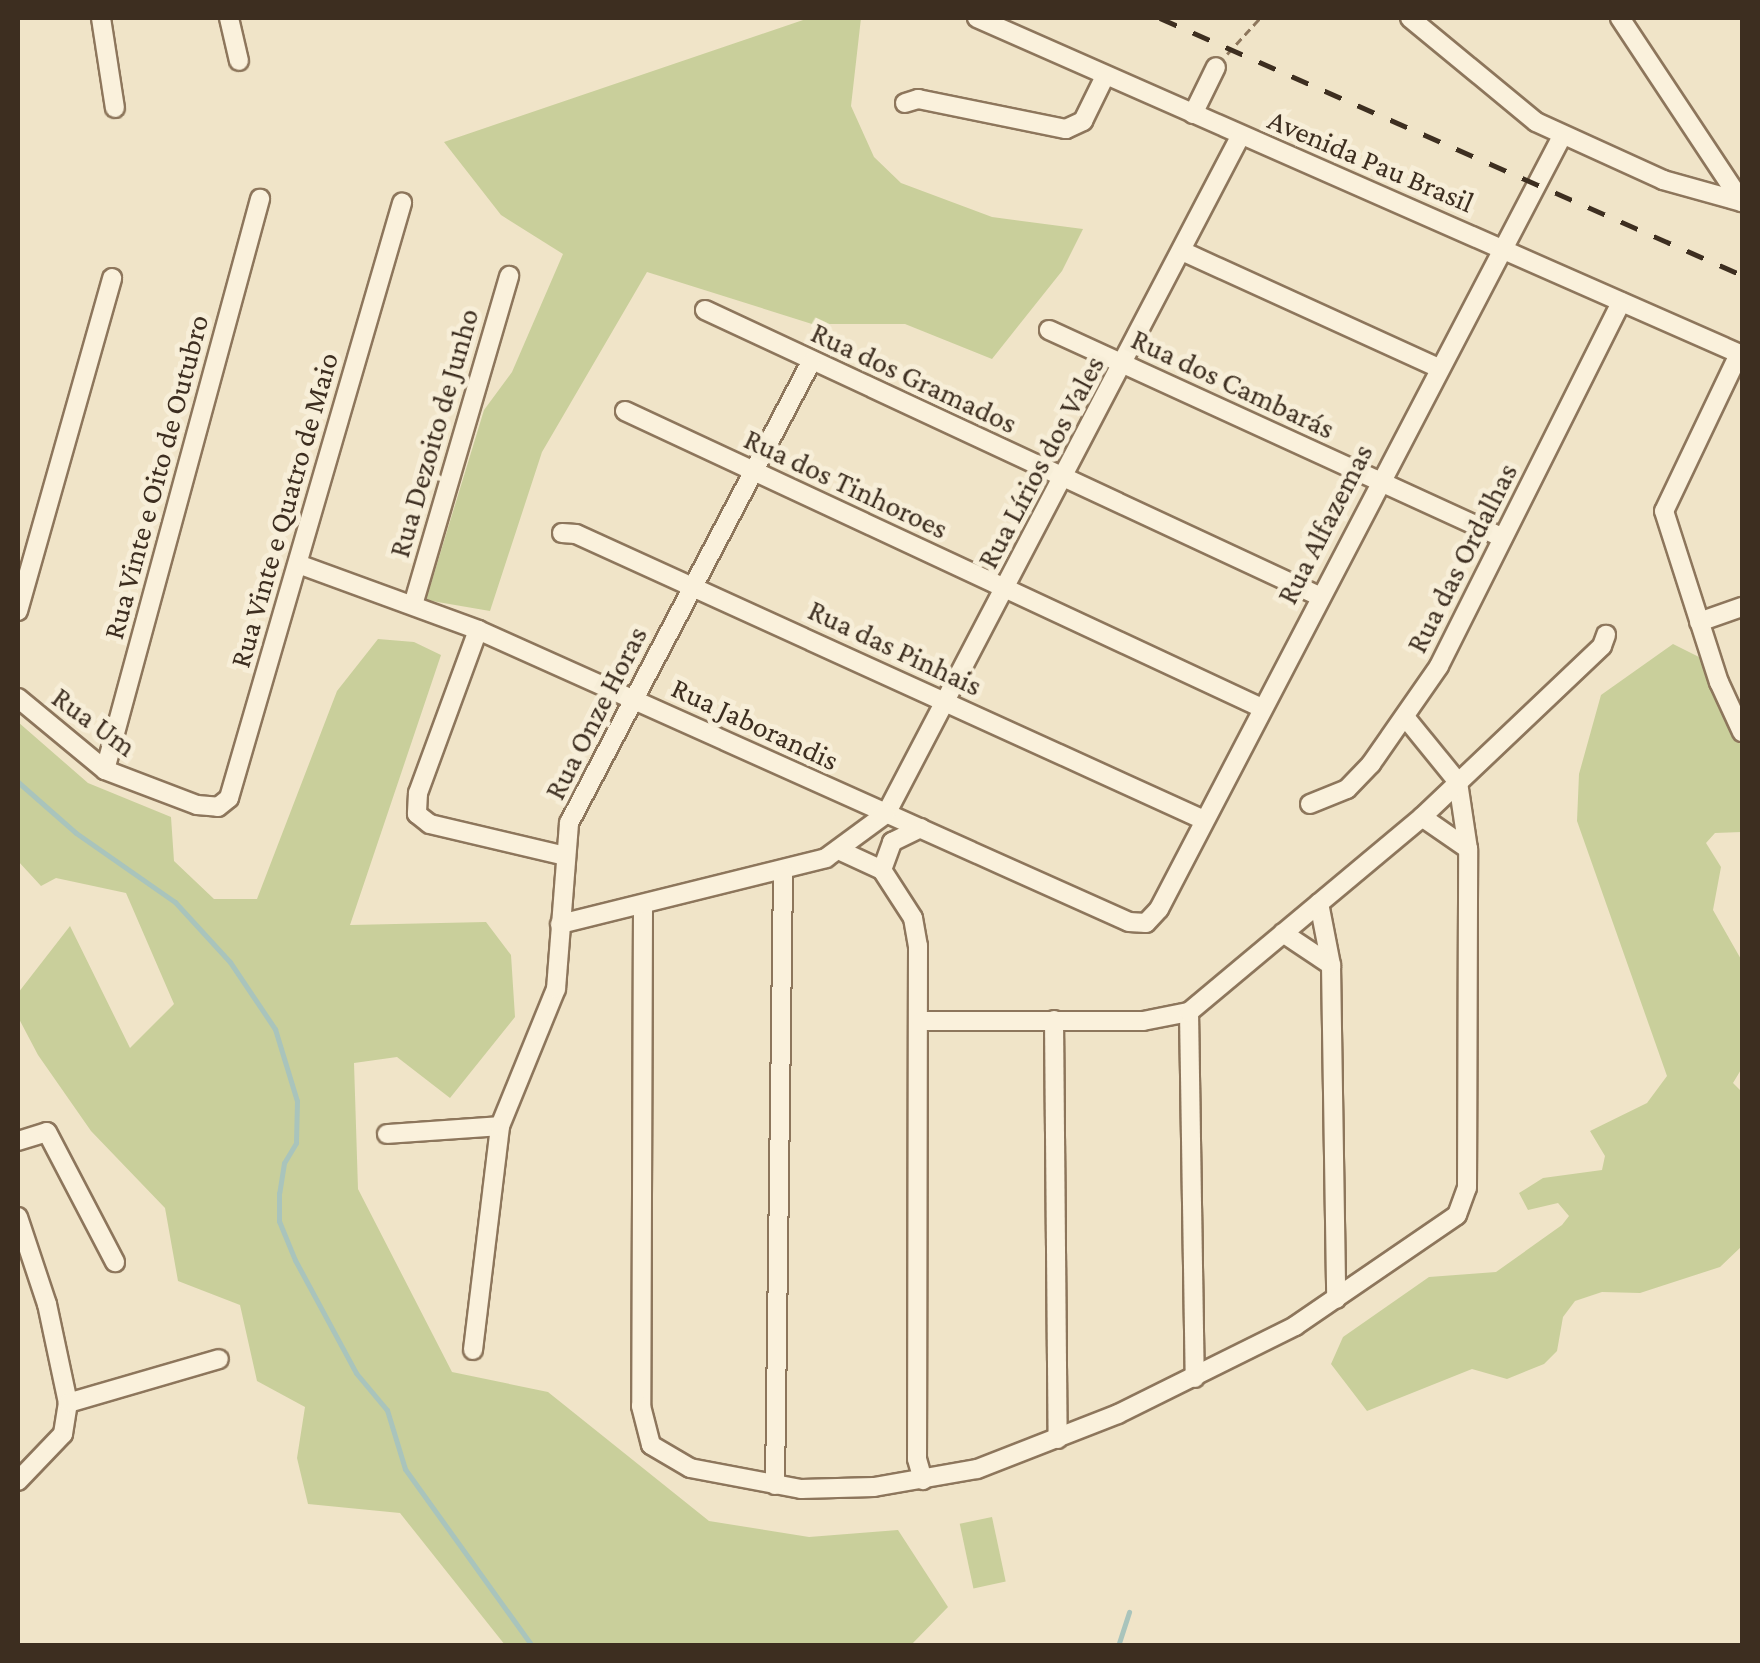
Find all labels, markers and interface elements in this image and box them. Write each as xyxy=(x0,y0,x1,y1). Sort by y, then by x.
street label: Avenida Pau Brasil xyxy=(1263,101,1479,221)
street label: Rua Dezoito de Junho xyxy=(381,304,487,562)
street label: Rua Vinte e Oito de Outubro xyxy=(95,311,217,643)
street label: Rua dos Gramados xyxy=(805,315,1023,441)
street label: Rua dos Cambarás xyxy=(1126,321,1340,447)
street label: Rua Vinte e Quatro de Maio xyxy=(222,348,346,672)
street label: Rua Lírios dos Vales xyxy=(970,349,1112,575)
street label: Rua dos Tinhoroes xyxy=(738,421,954,547)
street label: Rua Alfazemas xyxy=(1269,438,1381,610)
street label: Rua das Ordalhas xyxy=(1399,457,1525,659)
street label: Rua das Pinhais xyxy=(802,592,988,704)
street label: Rua Onze Horas xyxy=(537,620,655,806)
street label: Rua Jaborandis xyxy=(666,670,844,778)
street label: Rua Um xyxy=(45,679,143,765)

